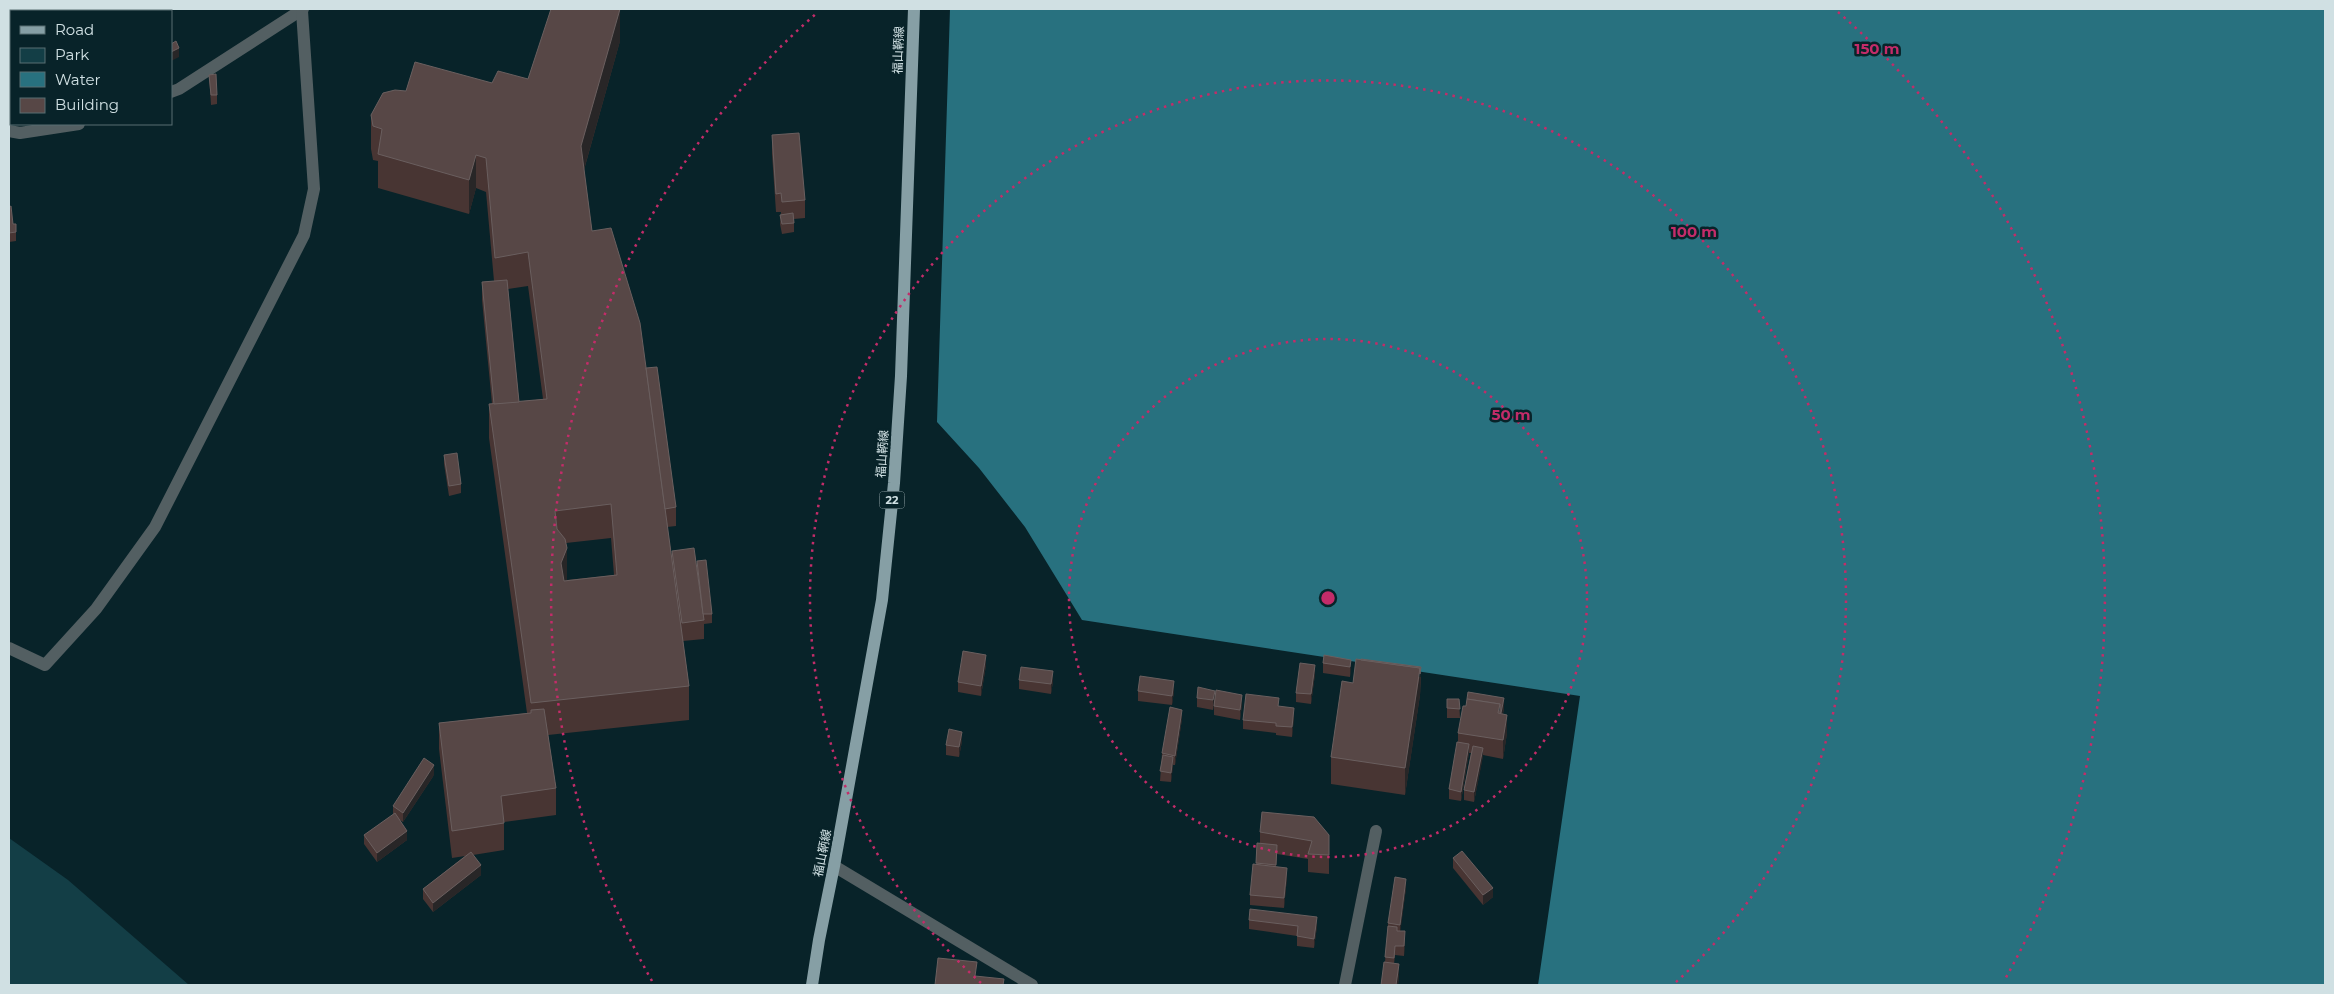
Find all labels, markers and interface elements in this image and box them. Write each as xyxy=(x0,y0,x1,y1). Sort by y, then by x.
legend xyxy=(10,10,172,125)
text: Road xyxy=(55,20,94,39)
street label: 福山鞆線 xyxy=(890,26,906,74)
text: 150 m xyxy=(1855,39,1899,58)
text: Park xyxy=(55,45,89,64)
text: Water xyxy=(55,70,101,89)
text: Building xyxy=(55,95,119,114)
text: 100 m xyxy=(1671,222,1717,241)
text: 50 m xyxy=(1491,405,1531,424)
street label: 福山鞆線 xyxy=(873,430,891,478)
road number: 22 xyxy=(880,492,904,508)
centre of rings xyxy=(1319,589,1337,607)
street label: 福山鞆線 xyxy=(810,828,834,878)

